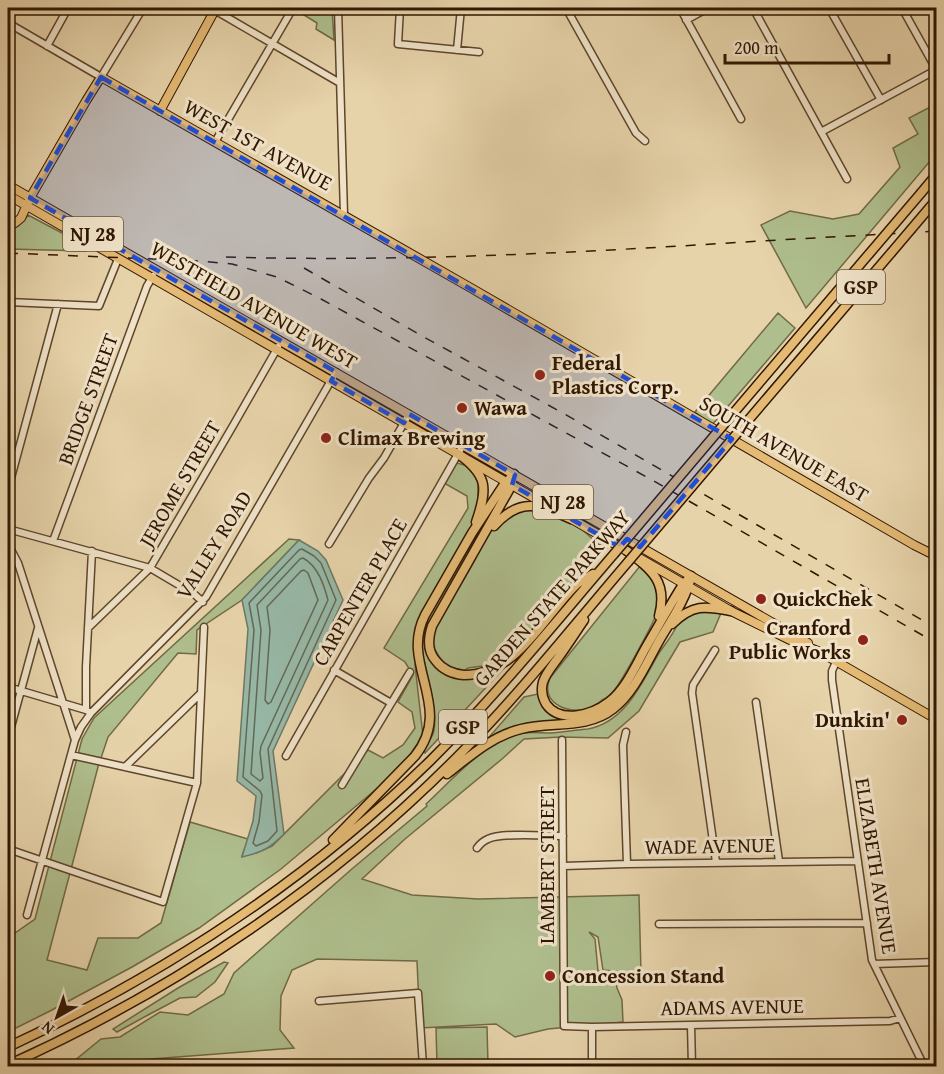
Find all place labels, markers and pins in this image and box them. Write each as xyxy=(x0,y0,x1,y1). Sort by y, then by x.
place label: Federal Plastics Corp. xyxy=(552,347,679,402)
marker: Federal Plastics Corp. xyxy=(533,368,547,382)
place label: Wawa xyxy=(474,392,527,423)
marker: Wawa xyxy=(455,401,469,415)
place label: Climax Brewing xyxy=(338,422,486,453)
marker: Climax Brewing xyxy=(319,431,333,445)
place label: QuickChek xyxy=(773,583,874,614)
marker: QuickChek xyxy=(754,592,768,606)
place label: Cranford Public Works xyxy=(729,612,851,667)
marker: Cranford Public Works xyxy=(856,633,870,647)
place label: Dunkin' xyxy=(815,704,890,735)
marker: Dunkin' xyxy=(895,713,909,727)
place label: Concession Stand xyxy=(562,960,724,991)
marker: Concession Stand xyxy=(543,969,557,983)

